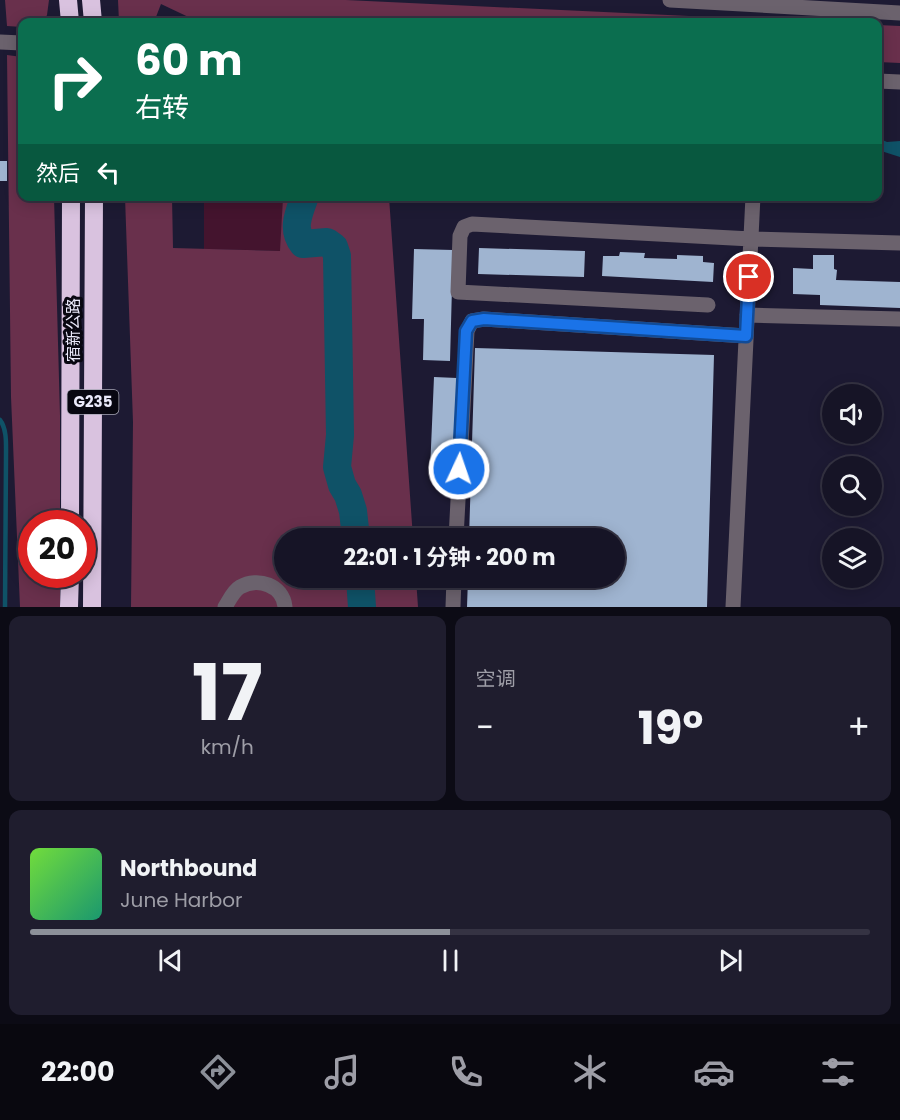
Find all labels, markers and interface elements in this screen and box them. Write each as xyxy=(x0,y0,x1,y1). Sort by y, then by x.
text: 60 m xyxy=(135,31,243,90)
icon: right xyxy=(36,42,114,120)
text: 右转 xyxy=(135,89,189,126)
icon: left xyxy=(92,156,125,189)
text: 然后 xyxy=(36,158,80,189)
pin xyxy=(723,251,774,302)
icon: arrive xyxy=(732,260,765,293)
street label: 宿新公路 xyxy=(62,298,85,362)
map controls xyxy=(822,384,882,588)
button: sound xyxy=(822,384,882,444)
road number: G235 xyxy=(68,390,118,414)
position arrow xyxy=(427,437,491,501)
button: search xyxy=(822,456,882,516)
speed limit sign: 20 xyxy=(18,510,96,588)
button: layers xyxy=(822,528,882,588)
text: 22:01 · 1 分钟 · 200 m xyxy=(344,542,555,573)
text: 17 xyxy=(192,638,263,747)
text: 空调 xyxy=(476,665,516,693)
text: 19° xyxy=(638,697,703,760)
text: − xyxy=(476,704,494,751)
text: + xyxy=(847,704,870,751)
text: km/h xyxy=(201,733,254,761)
text: Northbound xyxy=(120,853,257,884)
text: June Harbor xyxy=(120,886,243,914)
icon: previous xyxy=(154,944,187,977)
icon: pause xyxy=(434,944,467,977)
icon: next xyxy=(714,944,747,977)
icon: directions xyxy=(197,1051,239,1093)
icon: music xyxy=(321,1051,363,1093)
icon: phone xyxy=(445,1051,487,1093)
icon: climate xyxy=(569,1051,611,1093)
icon: car xyxy=(693,1051,735,1093)
icon: filters xyxy=(817,1051,859,1093)
text: 22:00 xyxy=(41,1053,115,1090)

